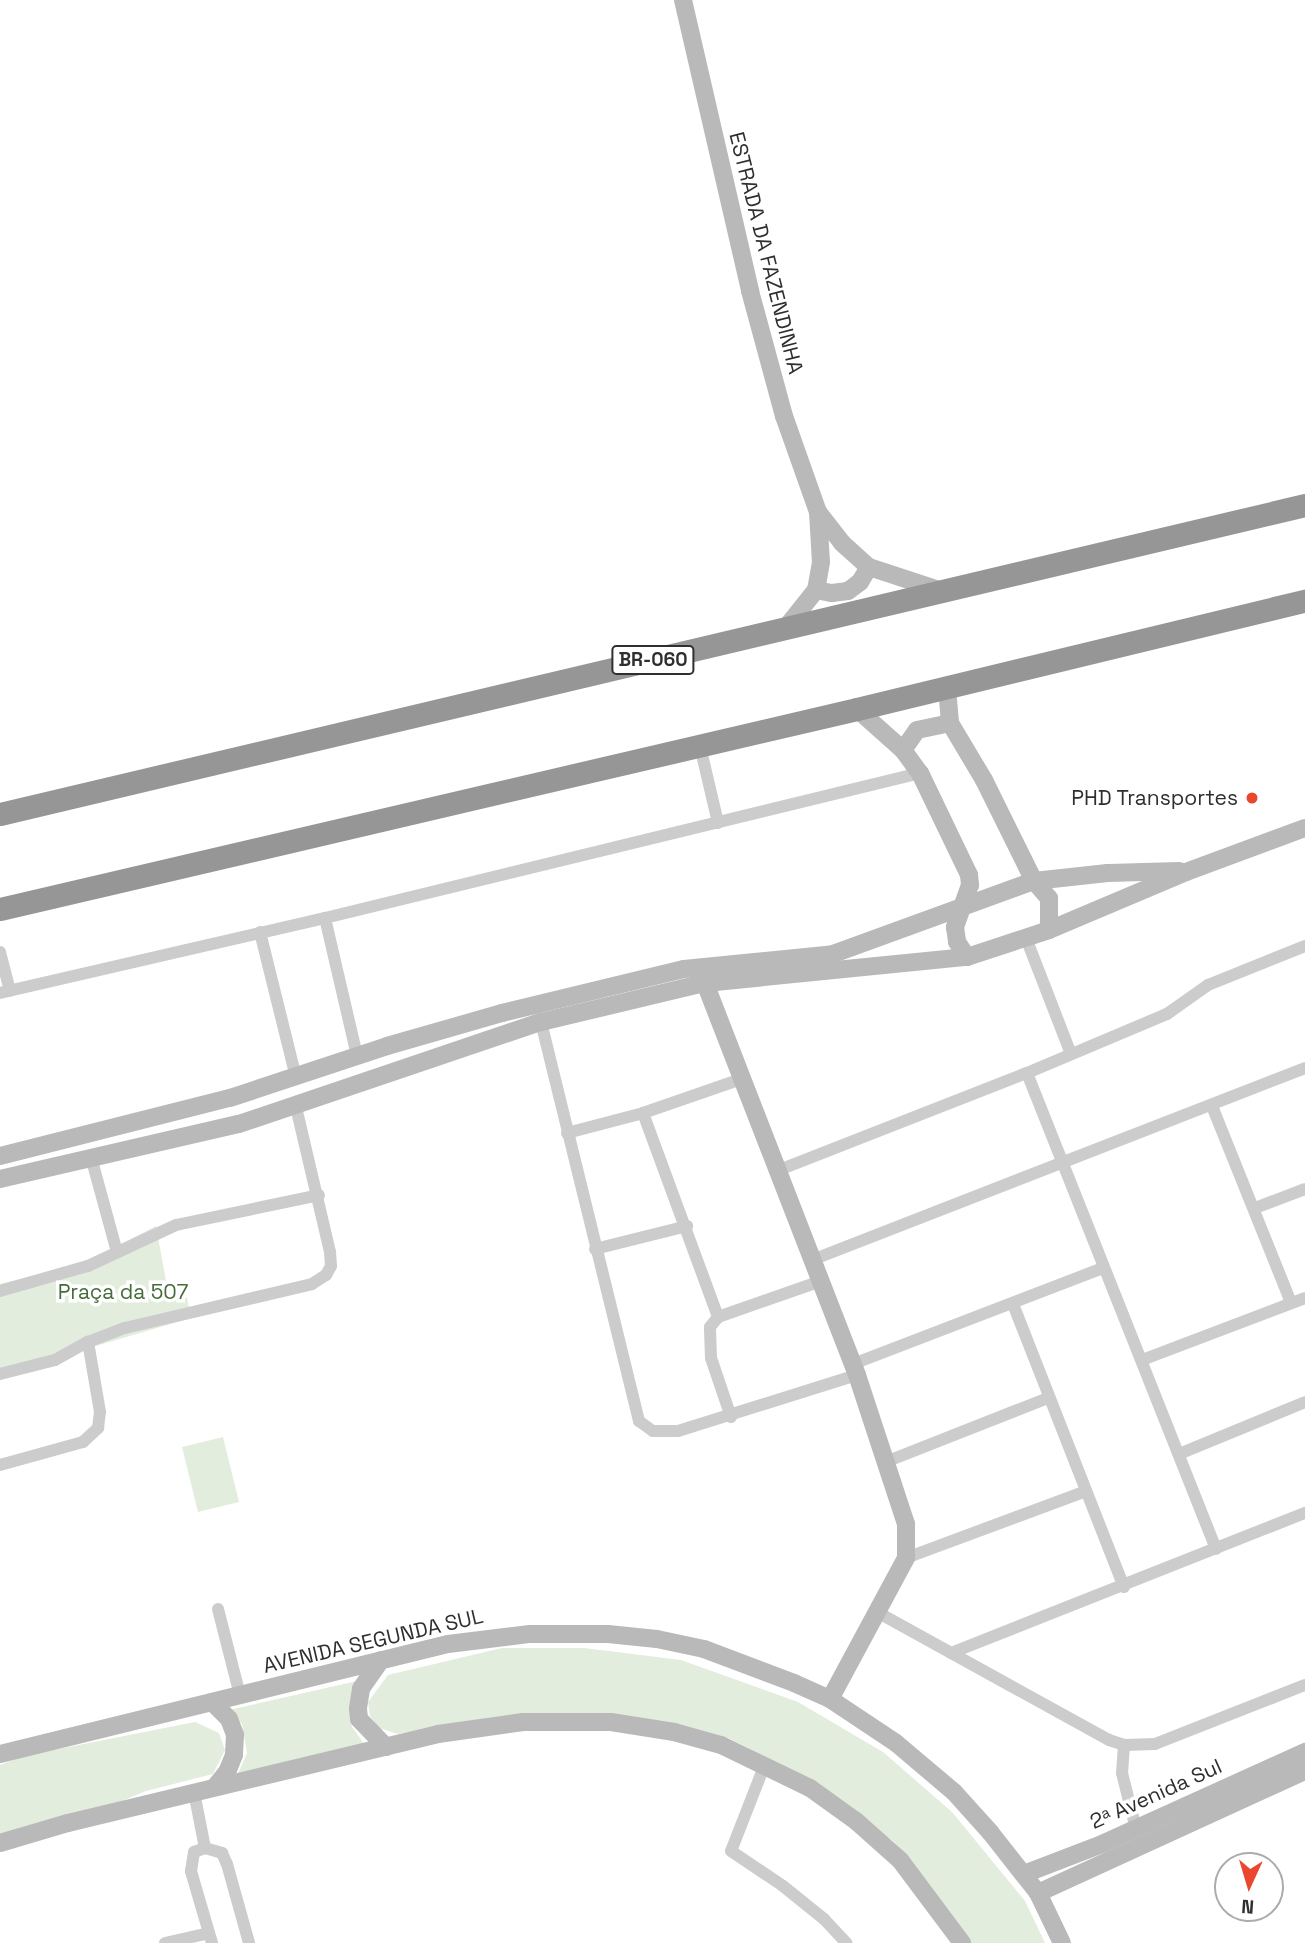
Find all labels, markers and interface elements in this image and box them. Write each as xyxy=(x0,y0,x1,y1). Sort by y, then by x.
street label: ESTRADA DA FAZENDINHA xyxy=(724,129,808,377)
road number: BR-060 xyxy=(611,645,695,676)
place label: PHD Transportes xyxy=(1071,785,1238,811)
marker: PHD Transportes xyxy=(1244,790,1260,806)
park label: Praça da 507 xyxy=(58,1279,188,1305)
street label: AVENIDA SEGUNDA SUL xyxy=(260,1603,486,1679)
street label: 2ᵃ Avenida Sul xyxy=(1086,1754,1226,1834)
north arrow xyxy=(1214,1852,1284,1922)
text: N xyxy=(1240,1894,1255,1919)

